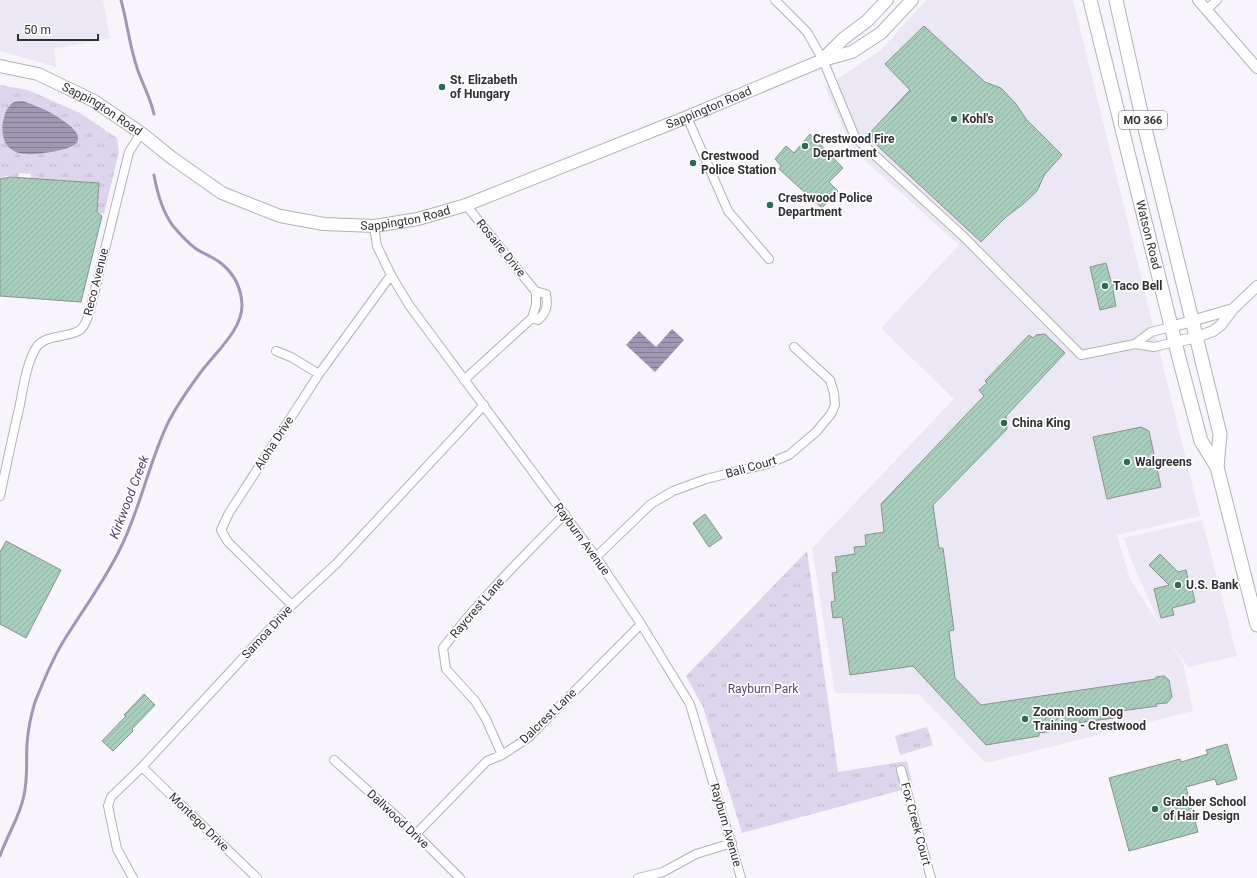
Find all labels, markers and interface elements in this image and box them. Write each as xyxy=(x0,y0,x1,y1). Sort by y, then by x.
scale bar xyxy=(18,16,98,42)
text: 50 m xyxy=(24,23,51,37)
place label: St. Elizabeth of Hungary xyxy=(450,73,518,101)
street label: Sappington Road xyxy=(60,80,145,139)
marker: St. Elizabeth of Hungary xyxy=(437,82,447,92)
street label: Sappington Road xyxy=(664,84,754,132)
road number: MO 366 xyxy=(1119,111,1167,129)
place label: Kohl's xyxy=(962,112,994,126)
marker: Kohl's xyxy=(949,114,959,124)
place label: Crestwood Fire Department xyxy=(813,132,895,160)
marker: Crestwood Fire Department xyxy=(800,141,810,151)
place label: Crestwood Police Station xyxy=(701,149,776,177)
marker: Crestwood Police Station xyxy=(688,158,698,168)
place label: Crestwood Police Department xyxy=(778,191,873,219)
street label: Watson Road xyxy=(1133,199,1164,271)
marker: Crestwood Police Department xyxy=(765,200,775,210)
street label: Sappington Road xyxy=(360,203,452,233)
street label: Rosaire Drive xyxy=(473,216,529,280)
street label: Reco Avenue xyxy=(81,247,111,317)
place label: Taco Bell xyxy=(1113,279,1162,293)
marker: Taco Bell xyxy=(1100,281,1110,291)
street label: Aloha Drive xyxy=(252,414,296,472)
place label: China King xyxy=(1012,416,1070,430)
marker: China King xyxy=(999,418,1009,428)
water label: Kirkwood Creek xyxy=(106,453,152,541)
street label: Bali Court xyxy=(724,453,778,481)
place label: Walgreens xyxy=(1135,455,1192,469)
marker: Walgreens xyxy=(1122,457,1132,467)
street label: Rayburn Avenue xyxy=(551,500,613,578)
street label: Raycrest Lane xyxy=(447,575,507,641)
place label: U.S. Bank xyxy=(1186,578,1239,592)
marker: U.S. Bank xyxy=(1173,580,1183,590)
street label: Samoa Drive xyxy=(239,603,295,661)
park label: Rayburn Park xyxy=(728,682,799,696)
street label: Dalcrest Lane xyxy=(517,686,579,746)
place label: Zoom Room Dog Training - Crestwood xyxy=(1033,705,1146,733)
marker: Zoom Room Dog Training - Crestwood xyxy=(1020,714,1030,724)
street label: Fox Creek Court xyxy=(898,781,934,867)
street label: Rayburn Avenue xyxy=(707,782,745,868)
street label: Dallwood Drive xyxy=(364,787,432,851)
street label: Montego Drive xyxy=(166,790,232,854)
place label: Grabber School of Hair Design xyxy=(1163,795,1246,823)
marker: Grabber School of Hair Design xyxy=(1150,804,1160,814)

